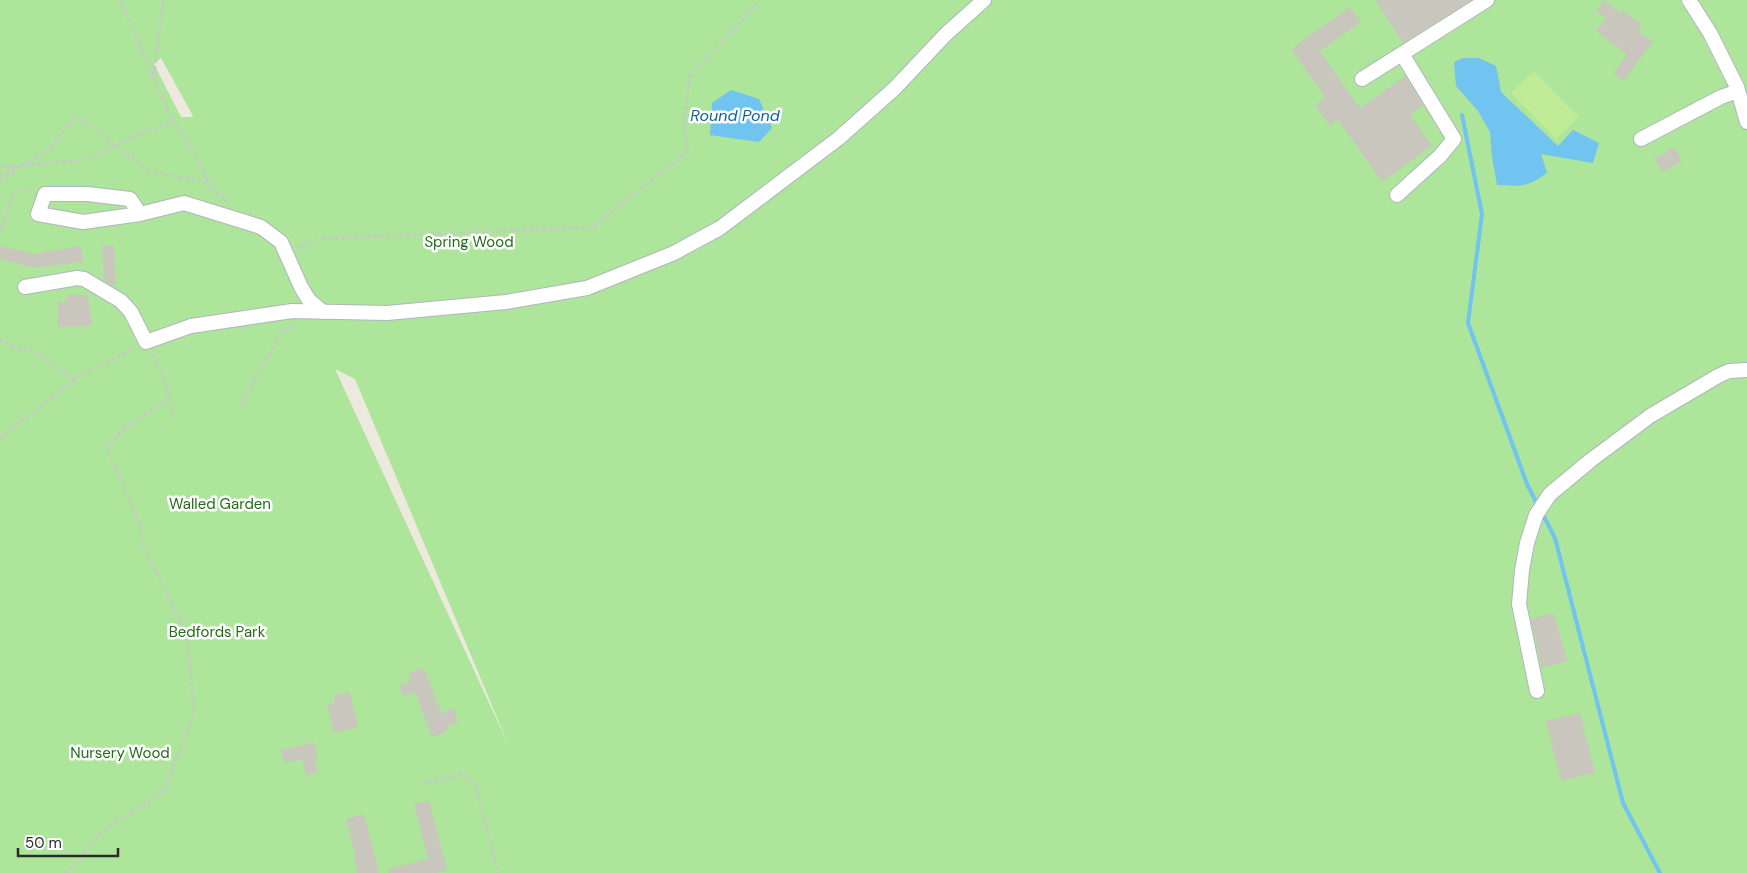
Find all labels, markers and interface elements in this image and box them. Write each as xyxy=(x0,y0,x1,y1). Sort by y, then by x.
water label: Round Pond xyxy=(690,105,781,126)
park label: Spring Wood xyxy=(424,232,514,252)
park label: Walled Garden xyxy=(169,494,271,514)
park label: Bedfords Park xyxy=(169,622,266,642)
park label: Nursery Wood xyxy=(70,743,170,763)
scale bar xyxy=(18,826,118,858)
text: 50 m xyxy=(25,833,62,853)

